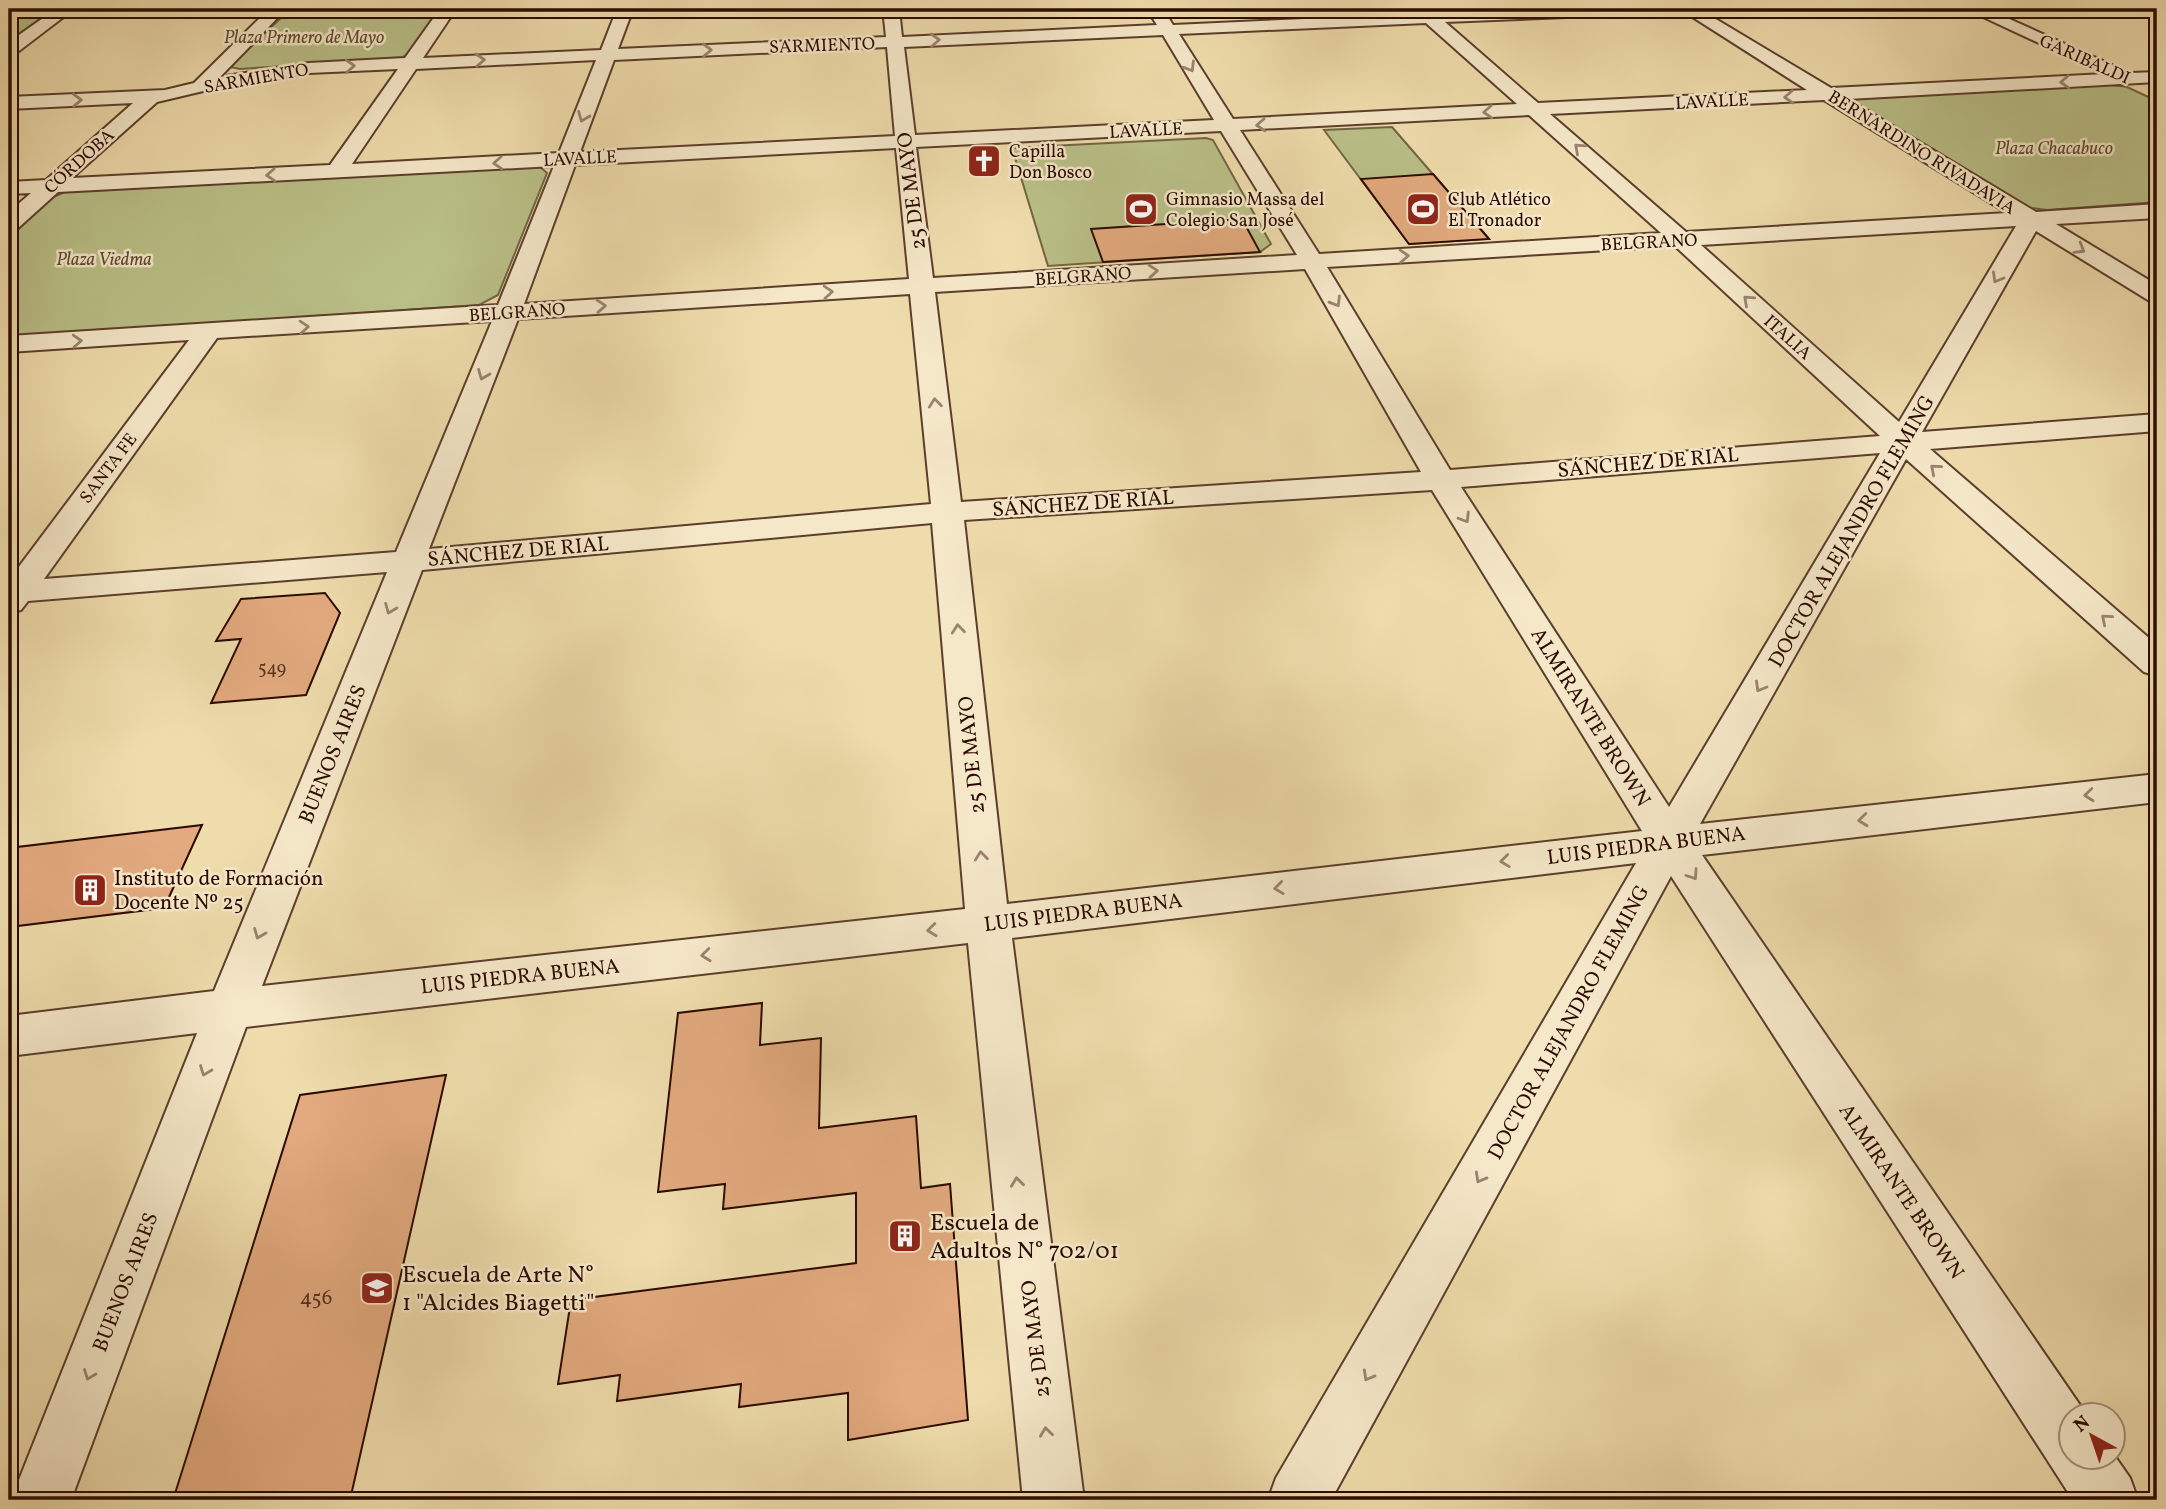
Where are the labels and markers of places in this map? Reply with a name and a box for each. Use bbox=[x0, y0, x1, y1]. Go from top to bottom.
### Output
place label: Capilla Don Bosco bbox=[1009, 140, 1092, 186]
church icon: Capilla Don Bosco bbox=[965, 142, 1003, 180]
place label: Gimnasio Massa del Colegio San José bbox=[1166, 188, 1324, 234]
place label: Club Atlético El Tronador bbox=[1448, 188, 1551, 234]
sports icon: Gimnasio Massa del Colegio San José bbox=[1122, 190, 1160, 228]
sports icon: Club Atlético El Tronador bbox=[1404, 190, 1442, 228]
place label: Instituto de Formación Docente Nº 25 bbox=[114, 865, 324, 918]
building icon: Instituto de Formación Docente Nº 25 bbox=[71, 871, 109, 909]
place label: Escuela de Adultos N° 702/01 bbox=[930, 1207, 1119, 1269]
building icon: Escuela de Adultos N° 702/01 bbox=[886, 1217, 924, 1255]
place label: Escuela de Arte N° 1 "Alcides Biagetti" bbox=[402, 1259, 595, 1321]
school or university icon: Escuela de Arte N° 1 "Alcides Biagetti" bbox=[358, 1269, 396, 1307]

